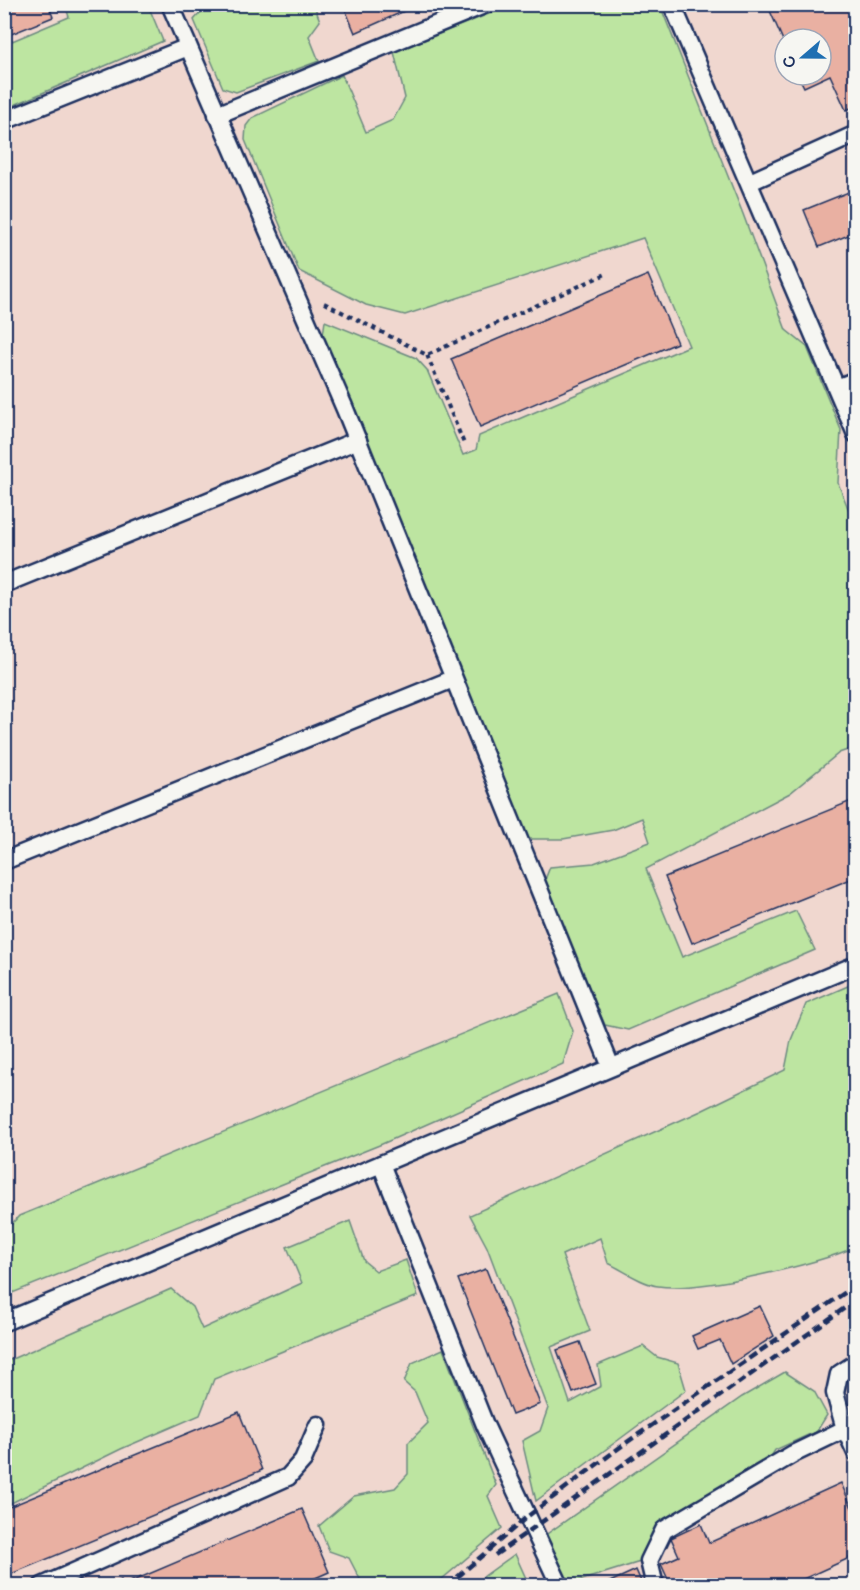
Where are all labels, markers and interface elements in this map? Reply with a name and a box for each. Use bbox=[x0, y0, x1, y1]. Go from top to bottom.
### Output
north arrow bbox=[773, 27, 833, 87]
text: С bbox=[779, 53, 801, 70]

